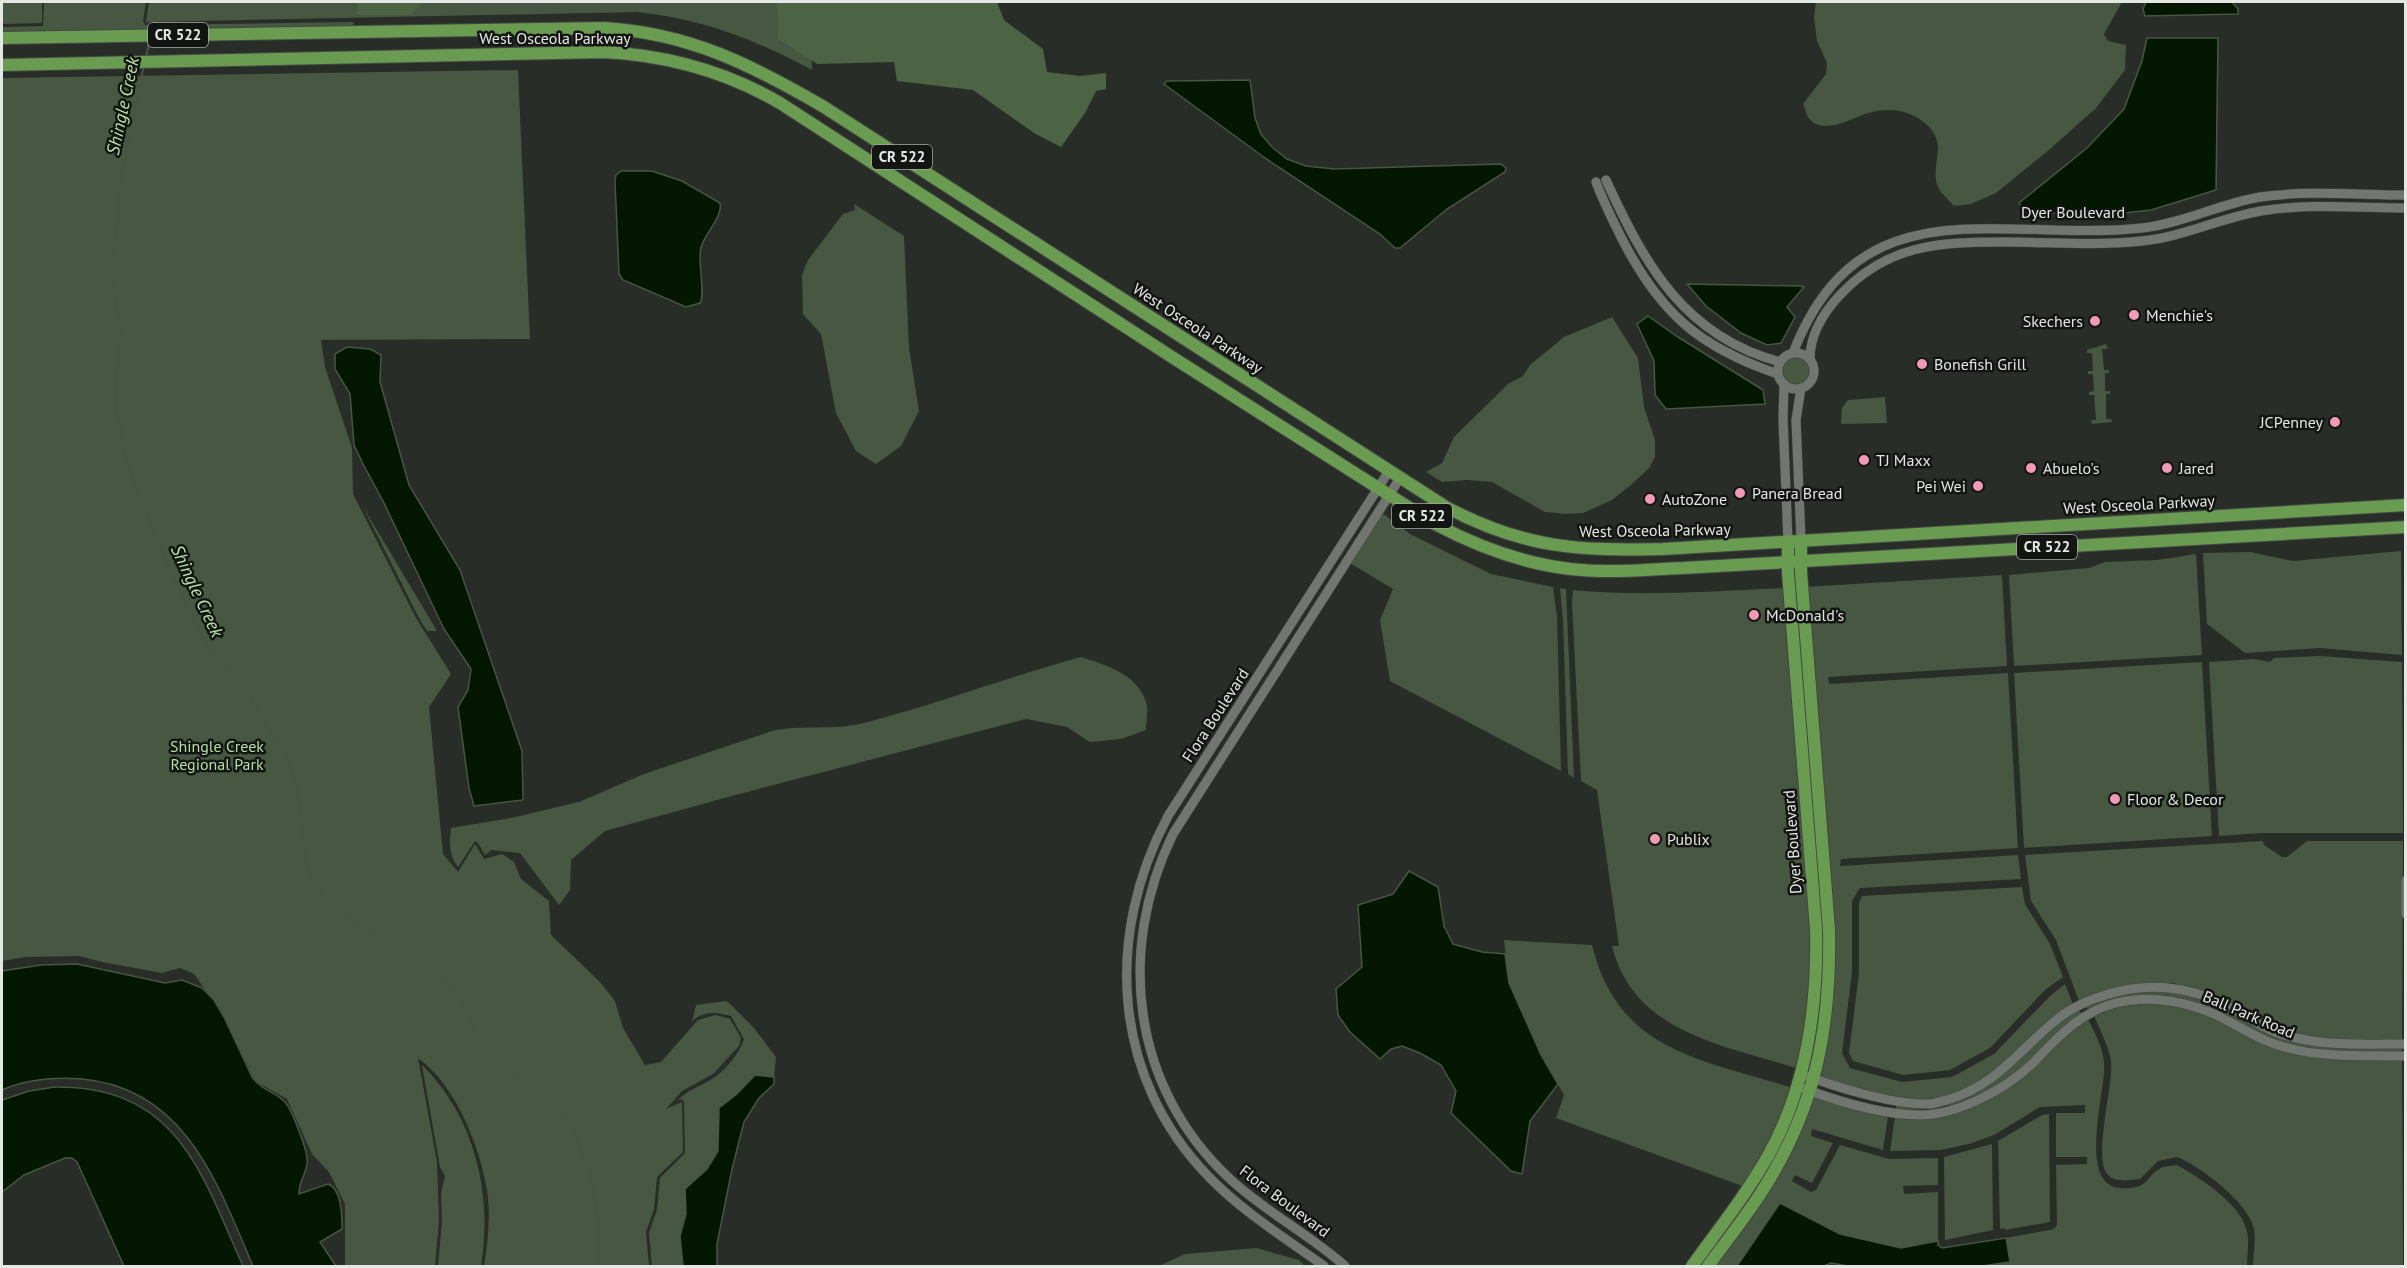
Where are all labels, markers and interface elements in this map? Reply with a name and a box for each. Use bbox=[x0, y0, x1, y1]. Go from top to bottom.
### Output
road number: CR 522 bbox=[148, 23, 208, 47]
street label: West Osceola Parkway bbox=[479, 28, 631, 48]
water label: Shingle Creek bbox=[101, 54, 144, 157]
road number: CR 522 bbox=[872, 145, 932, 169]
street label: Dyer Boulevard bbox=[2021, 202, 2125, 222]
street label: West Osceola Parkway bbox=[1129, 278, 1267, 378]
place label: Menchie's bbox=[2146, 305, 2213, 325]
marker: Menchie's bbox=[2127, 308, 2141, 322]
place label: Skechers bbox=[2023, 311, 2083, 331]
marker: Skechers bbox=[2088, 314, 2102, 328]
place label: Bonefish Grill bbox=[1934, 354, 2026, 374]
marker: Bonefish Grill bbox=[1915, 357, 1929, 371]
place label: JCPenney bbox=[2259, 412, 2324, 432]
marker: JCPenney bbox=[2328, 415, 2342, 429]
place label: TJ Maxx bbox=[1876, 450, 1931, 470]
marker: TJ Maxx bbox=[1857, 453, 1871, 467]
place label: Abuelo's bbox=[2043, 458, 2100, 478]
place label: Jared bbox=[2178, 458, 2214, 478]
marker: Abuelo's bbox=[2024, 461, 2038, 475]
marker: Jared bbox=[2160, 461, 2174, 475]
place label: Pei Wei bbox=[1916, 476, 1966, 496]
marker: Pei Wei bbox=[1971, 479, 1985, 493]
place label: Panera Bread bbox=[1752, 483, 1842, 503]
marker: Panera Bread bbox=[1733, 486, 1747, 500]
place label: AutoZone bbox=[1662, 489, 1727, 509]
street label: West Osceola Parkway bbox=[2063, 490, 2216, 518]
marker: AutoZone bbox=[1643, 492, 1657, 506]
road number: CR 522 bbox=[1392, 504, 1452, 528]
street label: West Osceola Parkway bbox=[1579, 519, 1732, 541]
road number: CR 522 bbox=[2017, 535, 2077, 559]
water label: Shingle Creek bbox=[166, 541, 229, 642]
place label: McDonald's bbox=[1766, 605, 1844, 625]
marker: McDonald's bbox=[1747, 608, 1761, 622]
street label: Flora Boulevard bbox=[1177, 664, 1253, 766]
park label: Shingle Creek Regional Park bbox=[170, 736, 264, 774]
street label: Dyer Boulevard bbox=[1778, 789, 1806, 895]
place label: Floor & Decor bbox=[2127, 789, 2224, 809]
marker: Floor & Decor bbox=[2108, 792, 2122, 806]
place label: Publix bbox=[1667, 829, 1710, 849]
marker: Publix bbox=[1648, 832, 1662, 846]
street label: Ball Park Road bbox=[2200, 986, 2298, 1042]
street label: Flora Boulevard bbox=[1236, 1161, 1334, 1241]

